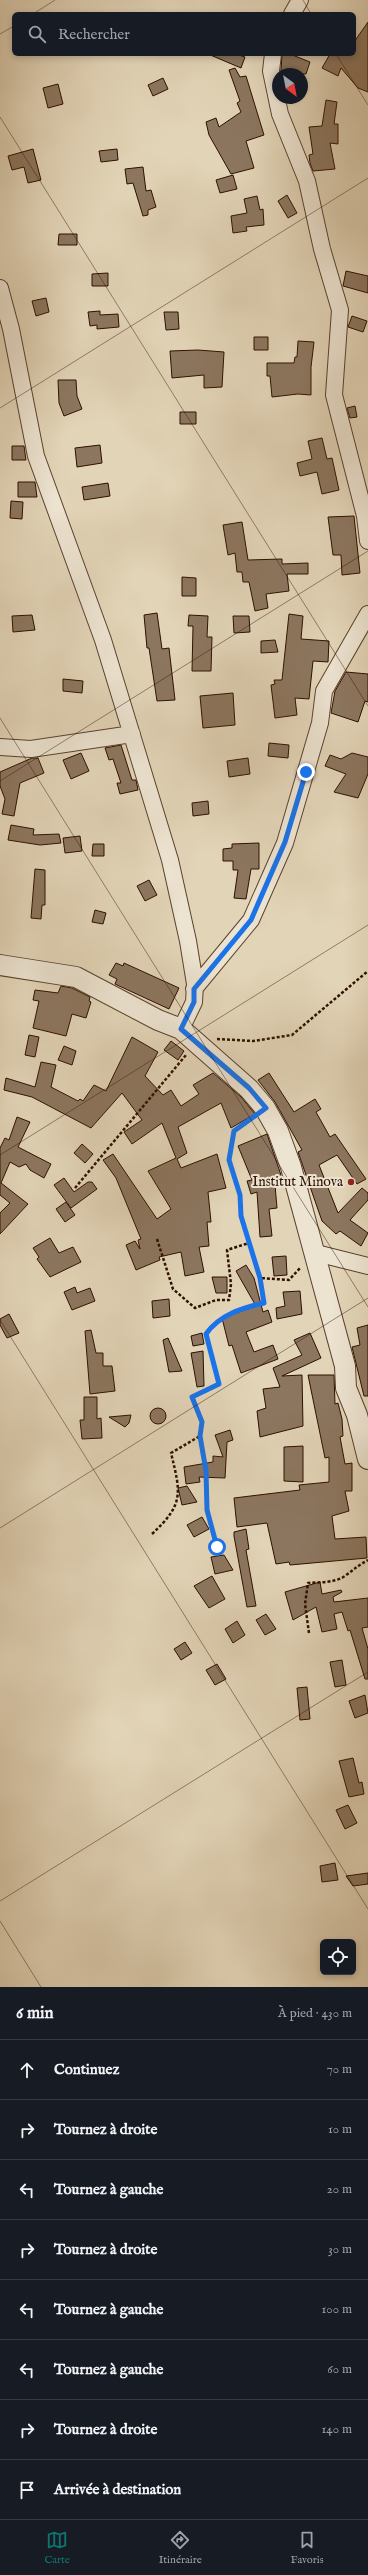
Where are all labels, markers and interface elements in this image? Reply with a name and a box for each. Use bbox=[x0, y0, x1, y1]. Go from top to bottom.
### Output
search box bbox=[12, 12, 356, 56]
icon: search bbox=[26, 23, 48, 45]
text: Rechercher bbox=[58, 25, 130, 44]
north arrow bbox=[272, 68, 308, 104]
route end bbox=[297, 763, 315, 781]
place label: Institut Minova bbox=[252, 1173, 344, 1191]
marker: Institut Minova bbox=[346, 1177, 356, 1187]
route start bbox=[208, 1538, 226, 1556]
map controls bbox=[320, 1939, 356, 1975]
button: locate bbox=[320, 1939, 356, 1975]
text: 6 min bbox=[16, 2003, 54, 2024]
text: À pied · 430 m bbox=[278, 2005, 352, 2022]
icon: ahead bbox=[16, 2059, 38, 2081]
text: Continuez bbox=[54, 2060, 119, 2079]
text: 70 m bbox=[327, 2061, 352, 2078]
icon: right bbox=[16, 2119, 38, 2141]
text: Tournez à droite bbox=[54, 2120, 157, 2139]
text: 10 m bbox=[328, 2121, 352, 2138]
icon: left bbox=[16, 2179, 38, 2201]
text: Tournez à gauche bbox=[54, 2180, 163, 2199]
text: 20 m bbox=[327, 2181, 352, 2198]
icon: right bbox=[16, 2239, 38, 2261]
text: Tournez à droite bbox=[54, 2240, 157, 2259]
text: 30 m bbox=[328, 2241, 352, 2258]
icon: left bbox=[16, 2299, 38, 2321]
text: Tournez à gauche bbox=[54, 2300, 163, 2319]
text: 100 m bbox=[322, 2301, 352, 2318]
icon: left bbox=[16, 2359, 38, 2381]
text: Tournez à gauche bbox=[54, 2360, 163, 2379]
text: 60 m bbox=[327, 2361, 352, 2378]
icon: right bbox=[16, 2419, 38, 2441]
text: Tournez à droite bbox=[54, 2420, 157, 2439]
text: 140 m bbox=[322, 2421, 352, 2438]
icon: arrive bbox=[16, 2479, 38, 2501]
text: Arrivée à destination bbox=[54, 2480, 181, 2499]
tab: Carte bbox=[44, 2529, 70, 2567]
tab: Itinéraire bbox=[159, 2529, 202, 2567]
tab: Favoris bbox=[291, 2529, 324, 2567]

